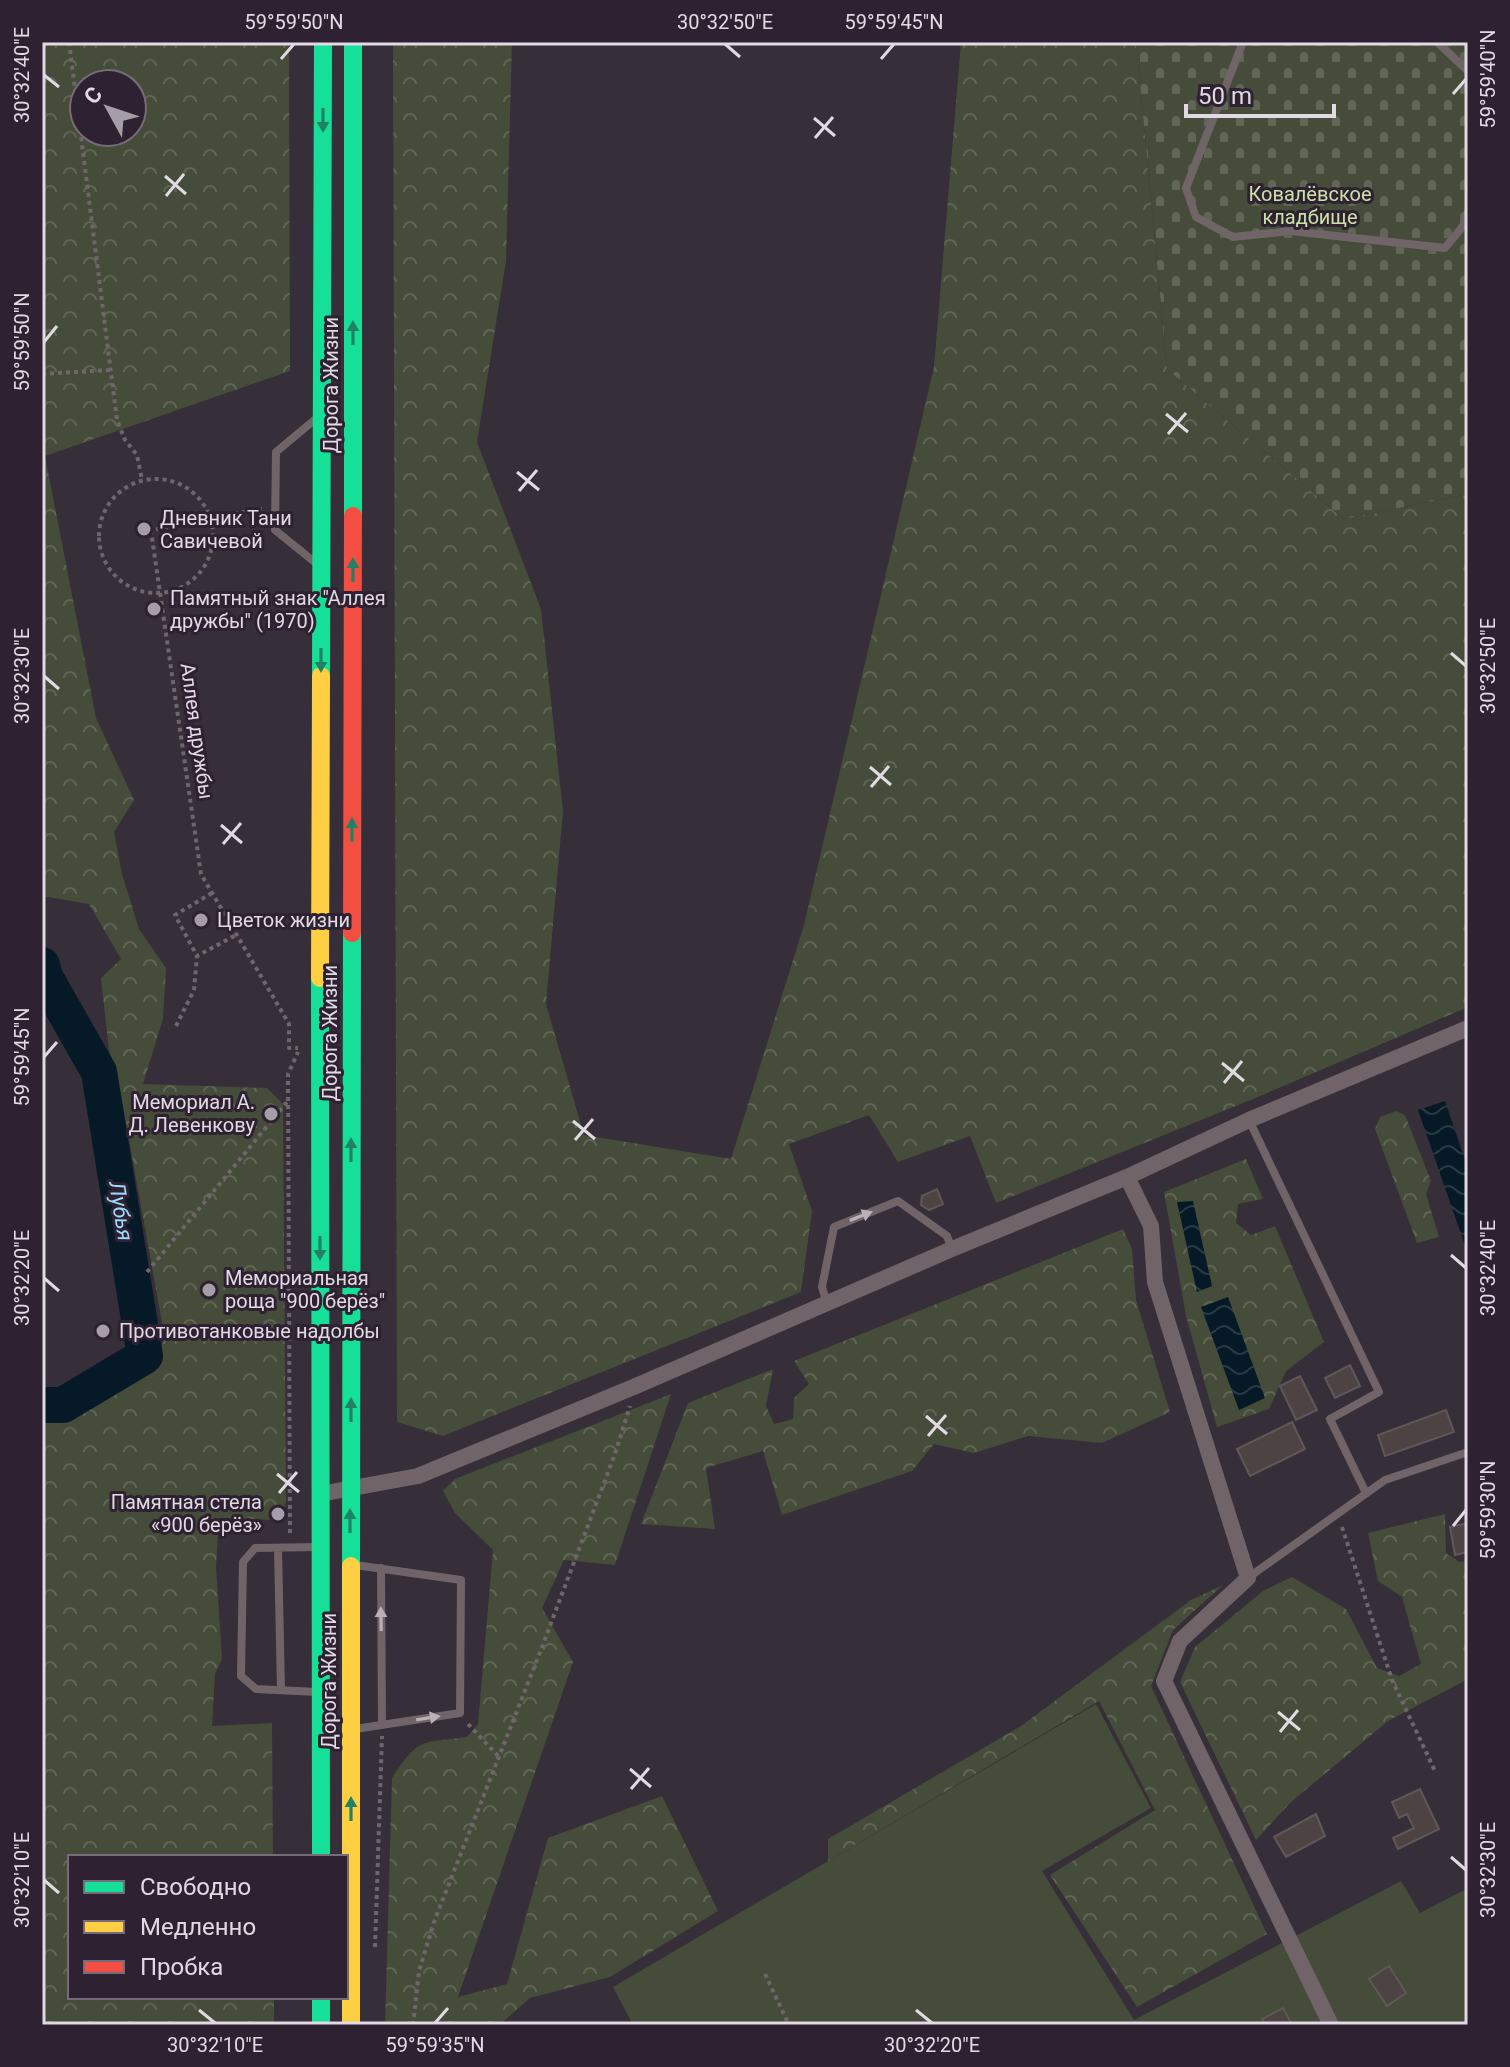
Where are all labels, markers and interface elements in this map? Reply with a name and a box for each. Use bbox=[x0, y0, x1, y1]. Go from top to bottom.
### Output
text: 59°59'50"N bbox=[244, 10, 344, 34]
text: 30°32'50"E bbox=[677, 10, 773, 34]
text: 59°59'45"N bbox=[844, 10, 944, 34]
text: 30°32'40"E bbox=[10, 27, 34, 123]
text: 59°59'40"N bbox=[1476, 29, 1500, 129]
north arrow bbox=[68, 68, 148, 148]
scale bar bbox=[1186, 68, 1334, 118]
text: С bbox=[79, 82, 107, 109]
text: 50 m bbox=[1198, 82, 1252, 110]
one-way arrow bbox=[317, 108, 329, 133]
park label: Ковалёвское кладбище bbox=[1249, 182, 1372, 229]
text: 59°59'50"N bbox=[10, 292, 34, 392]
street label: Дорога Жизни bbox=[319, 317, 343, 453]
one-way arrow bbox=[347, 320, 359, 345]
place label: Дневник Тани Савичевой bbox=[160, 506, 292, 553]
marker: Дневник Тани Савичевой bbox=[135, 520, 153, 538]
one-way arrow bbox=[347, 557, 359, 582]
place label: Памятный знак "Аллея дружбы" (1970) bbox=[170, 586, 386, 633]
marker: Памятный знак "Аллея дружбы" (1970) bbox=[145, 600, 163, 618]
text: 30°32'50"E bbox=[1476, 618, 1500, 714]
text: 30°32'30"E bbox=[10, 628, 34, 724]
one-way arrow bbox=[315, 648, 327, 673]
street label: Аллея дружбы bbox=[176, 661, 218, 801]
one-way arrow bbox=[346, 817, 358, 842]
place label: Цветок жизни bbox=[217, 908, 350, 932]
marker: Цветок жизни bbox=[192, 911, 210, 929]
street label: Дорога Жизни bbox=[318, 965, 342, 1101]
text: 59°59'45"N bbox=[10, 1007, 34, 1107]
place label: Мемориал А. Д. Левенкову bbox=[129, 1090, 256, 1137]
marker: Мемориал А. Д. Левенкову bbox=[262, 1105, 280, 1123]
one-way arrow bbox=[345, 1137, 358, 1162]
water label: Лубья bbox=[104, 1178, 138, 1243]
one-way arrow bbox=[849, 1210, 873, 1223]
text: 30°32'40"E bbox=[1476, 1220, 1500, 1316]
text: 30°32'20"E bbox=[10, 1230, 34, 1326]
one-way arrow bbox=[314, 1236, 326, 1261]
place label: Мемориальная роща "900 берёз" bbox=[225, 1266, 385, 1313]
marker: Мемориальная роща "900 берёз" bbox=[200, 1281, 218, 1299]
place label: Противотанковые надолбы bbox=[119, 1319, 380, 1343]
marker: Противотанковые надолбы bbox=[94, 1322, 112, 1340]
one-way arrow bbox=[344, 1397, 357, 1422]
text: 59°59'30"N bbox=[1476, 1460, 1500, 1560]
place label: Памятная стела «900 берёз» bbox=[111, 1490, 262, 1537]
marker: Памятная стела «900 берёз» bbox=[269, 1505, 287, 1523]
one-way arrow bbox=[344, 1508, 356, 1533]
one-way arrow bbox=[375, 1606, 387, 1631]
street label: Дорога Жизни bbox=[317, 1613, 341, 1749]
one-way arrow bbox=[415, 1711, 440, 1724]
one-way arrow bbox=[345, 1796, 357, 1821]
text: 30°32'30"E bbox=[1476, 1822, 1500, 1918]
text: 30°32'10"E bbox=[10, 1832, 34, 1928]
legend bbox=[68, 1855, 348, 1999]
text: Свободно bbox=[140, 1873, 251, 1901]
text: Медленно bbox=[140, 1913, 256, 1941]
text: Пробка bbox=[140, 1953, 223, 1981]
text: 30°32'10"E bbox=[167, 2033, 263, 2057]
text: 59°59'35"N bbox=[385, 2033, 485, 2057]
text: 30°32'20"E bbox=[884, 2033, 980, 2057]

